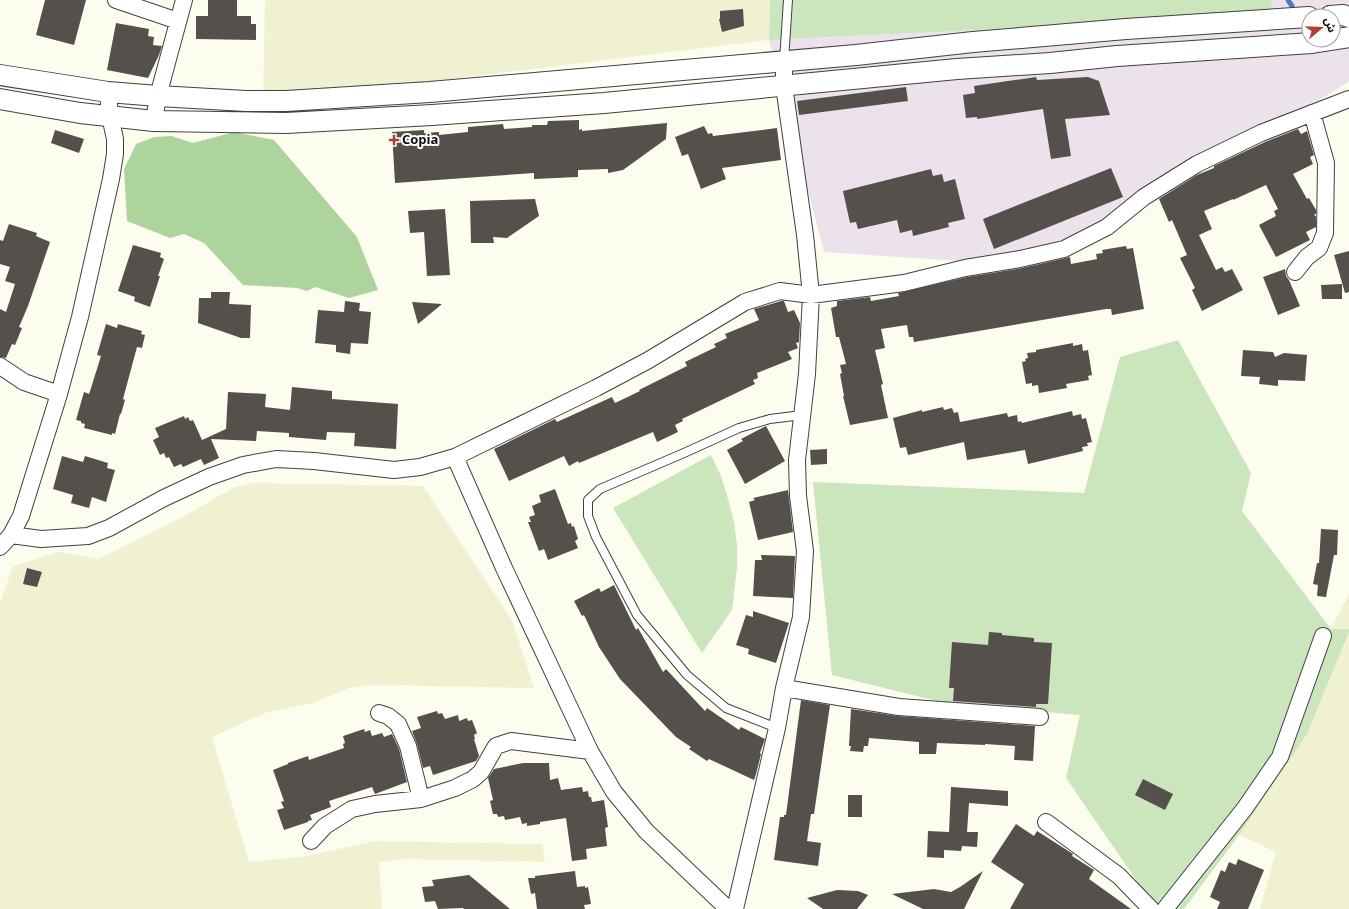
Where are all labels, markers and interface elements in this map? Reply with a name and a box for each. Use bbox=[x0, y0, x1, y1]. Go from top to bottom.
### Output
north arrow bbox=[1301, 8, 1341, 48]
text: ش bbox=[1317, 14, 1343, 36]
place label: Copia bbox=[402, 126, 438, 154]
marker: Copia bbox=[389, 135, 399, 145]

